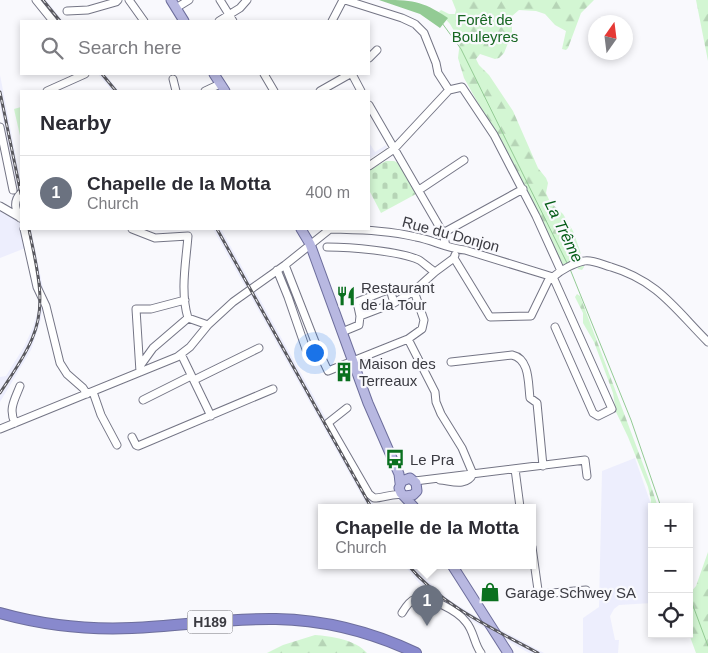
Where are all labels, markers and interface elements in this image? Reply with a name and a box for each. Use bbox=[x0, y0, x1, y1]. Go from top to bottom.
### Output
park label: Forêt de Bouleyres bbox=[452, 11, 518, 45]
north arrow bbox=[588, 15, 633, 60]
search box bbox=[20, 20, 370, 75]
icon: search bbox=[38, 34, 66, 62]
text: Search here bbox=[78, 37, 182, 58]
text: Nearby bbox=[40, 111, 111, 134]
text: Chapelle de la Motta bbox=[87, 173, 271, 194]
text: 1 bbox=[52, 184, 60, 201]
text: 400 m bbox=[306, 184, 350, 201]
text: Church bbox=[87, 195, 139, 212]
water label: La Trême bbox=[542, 197, 586, 265]
street label: Rue du Donjon bbox=[400, 213, 502, 255]
place label: Restaurant de la Tour bbox=[361, 279, 435, 313]
restaurant icon: Restaurant de la Tour bbox=[335, 285, 357, 307]
your location bbox=[302, 340, 328, 366]
place label: Maison des Terreaux bbox=[359, 355, 436, 389]
building icon: Maison des Terreaux bbox=[333, 361, 355, 383]
bus stop icon: Le Pra bbox=[384, 448, 406, 470]
place label: Le Pra bbox=[410, 451, 455, 468]
map controls bbox=[648, 503, 693, 638]
button: + bbox=[648, 503, 693, 548]
popup bbox=[318, 504, 536, 569]
text: Chapelle de la Motta bbox=[335, 517, 519, 538]
text: Church bbox=[335, 539, 387, 556]
button: − bbox=[648, 548, 693, 593]
shop icon: Garage Schwey SA bbox=[479, 581, 501, 603]
place label: Garage Schwey SA bbox=[505, 584, 636, 601]
pin: 1 bbox=[411, 585, 443, 626]
button: locate bbox=[648, 593, 693, 638]
road number: H189 bbox=[188, 610, 232, 634]

